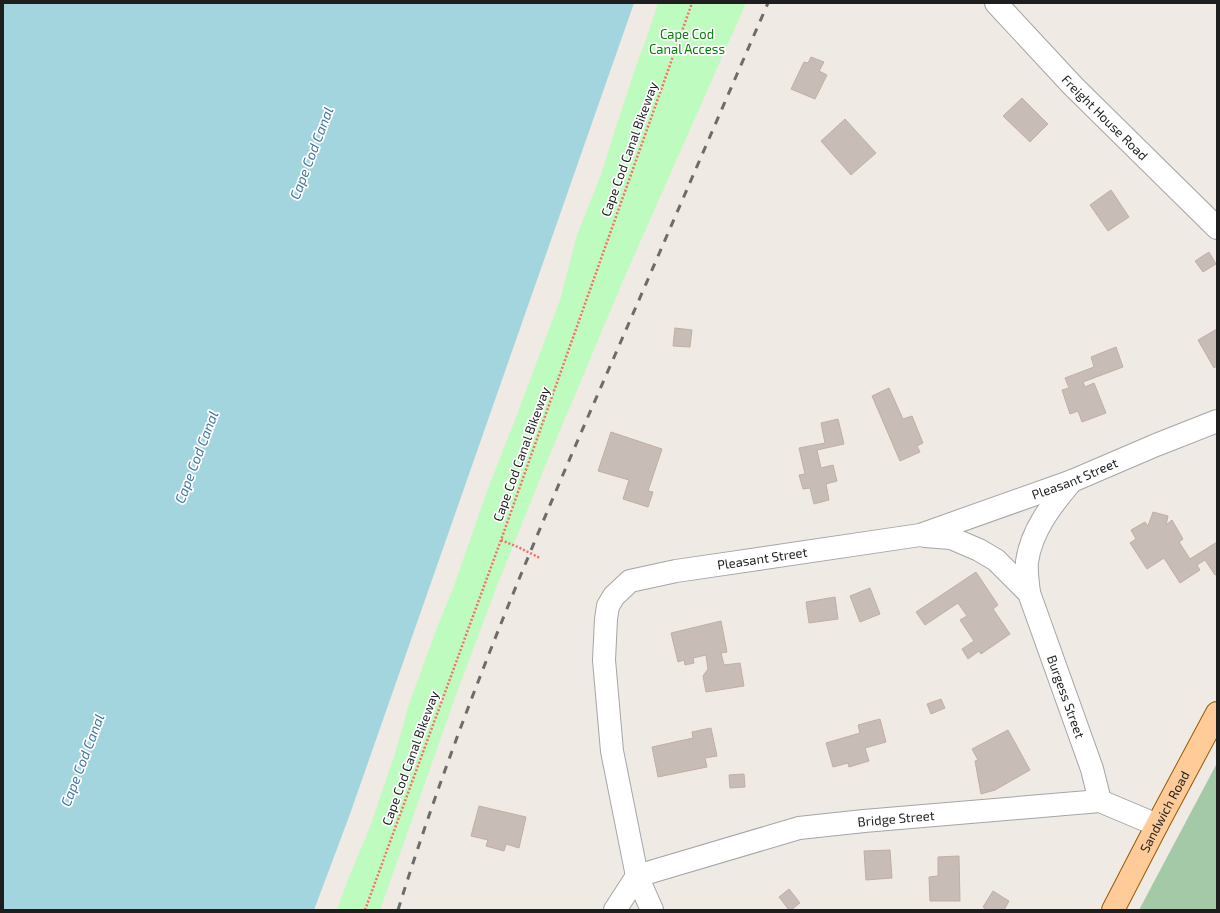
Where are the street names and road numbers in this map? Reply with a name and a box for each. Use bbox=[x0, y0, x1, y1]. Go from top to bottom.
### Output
street label: Freight House Road bbox=[1059, 71, 1151, 163]
street label: Cape Cod Canal Bikeway bbox=[597, 79, 661, 219]
street label: Cape Cod Canal Bikeway bbox=[489, 384, 553, 524]
street label: Pleasant Street bbox=[1029, 454, 1120, 503]
street label: Pleasant Street bbox=[716, 544, 808, 573]
street label: Burgess Street bbox=[1044, 653, 1088, 740]
street label: Cape Cod Canal Bikeway bbox=[378, 688, 442, 828]
street label: Sandwich Road bbox=[1136, 768, 1193, 855]
street label: Bridge Street bbox=[857, 807, 935, 830]

